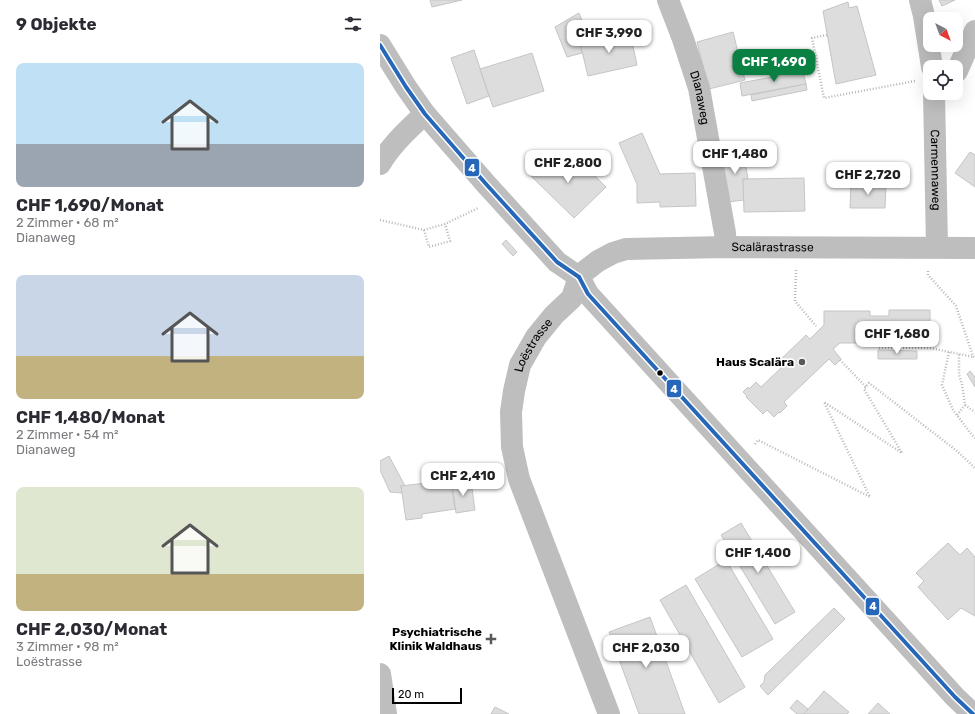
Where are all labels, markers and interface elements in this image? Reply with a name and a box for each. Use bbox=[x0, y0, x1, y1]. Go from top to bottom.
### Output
north arrow bbox=[923, 12, 963, 52]
map controls bbox=[923, 12, 963, 100]
icon: filters bbox=[342, 13, 364, 35]
text: 9 Objekte bbox=[16, 14, 97, 34]
pin: CHF 3,990 bbox=[563, 20, 655, 54]
text: CHF 3,990 bbox=[576, 25, 642, 40]
pin: CHF 1,690 bbox=[728, 49, 820, 83]
text: CHF 1,690 bbox=[741, 54, 807, 69]
button: locate bbox=[923, 60, 963, 100]
street label: Dianaweg bbox=[687, 69, 712, 126]
icon: home bbox=[154, 89, 226, 161]
street label: Carmennaweg bbox=[928, 129, 943, 211]
pin: CHF 1,480 bbox=[689, 141, 781, 175]
text: CHF 1,480 bbox=[702, 146, 768, 161]
pin: CHF 2,800 bbox=[522, 150, 614, 184]
text: CHF 2,800 bbox=[534, 155, 602, 170]
line badge: 4 bbox=[464, 158, 480, 177]
text: 4 bbox=[468, 162, 476, 175]
pin: CHF 2,720 bbox=[822, 162, 914, 196]
text: CHF 2,720 bbox=[835, 167, 901, 182]
text: CHF 1,690/Monat bbox=[16, 195, 164, 215]
text: 2 Zimmer · 68 m² bbox=[16, 215, 119, 230]
text: Dianaweg bbox=[16, 230, 76, 245]
street label: Scalärastrasse bbox=[731, 240, 814, 254]
icon: home bbox=[154, 301, 226, 373]
street label: Loëstrasse bbox=[512, 315, 556, 373]
pin: CHF 1,680 bbox=[851, 321, 943, 355]
text: CHF 1,680 bbox=[864, 326, 930, 341]
place label: Haus Scalära bbox=[716, 355, 794, 369]
marker: Haus Scalära bbox=[797, 357, 807, 367]
unlabelled marker bbox=[655, 368, 665, 378]
line badge: 4 bbox=[666, 379, 682, 398]
text: 4 bbox=[670, 383, 678, 396]
text: CHF 1,480/Monat bbox=[16, 407, 165, 427]
text: 2 Zimmer · 54 m² bbox=[16, 427, 118, 442]
text: Dianaweg bbox=[16, 442, 76, 457]
pin: CHF 2,410 bbox=[417, 463, 509, 497]
text: CHF 2,410 bbox=[430, 468, 496, 483]
icon: home bbox=[154, 513, 226, 585]
pin: CHF 1,400 bbox=[712, 540, 804, 574]
text: CHF 1,400 bbox=[725, 545, 791, 560]
line badge: 4 bbox=[865, 597, 880, 616]
text: 4 bbox=[869, 600, 877, 613]
text: CHF 2,030/Monat bbox=[16, 619, 167, 639]
place label: Psychiatrische Klinik Waldhaus bbox=[390, 625, 482, 653]
marker: Psychiatrische Klinik Waldhaus bbox=[485, 633, 497, 645]
pin: CHF 2,030 bbox=[600, 635, 692, 669]
text: 3 Zimmer · 98 m² bbox=[16, 639, 119, 654]
text: CHF 2,030 bbox=[612, 640, 680, 655]
text: Loëstrasse bbox=[16, 654, 82, 669]
scale bar bbox=[392, 686, 462, 705]
text: 20 m bbox=[398, 688, 424, 701]

